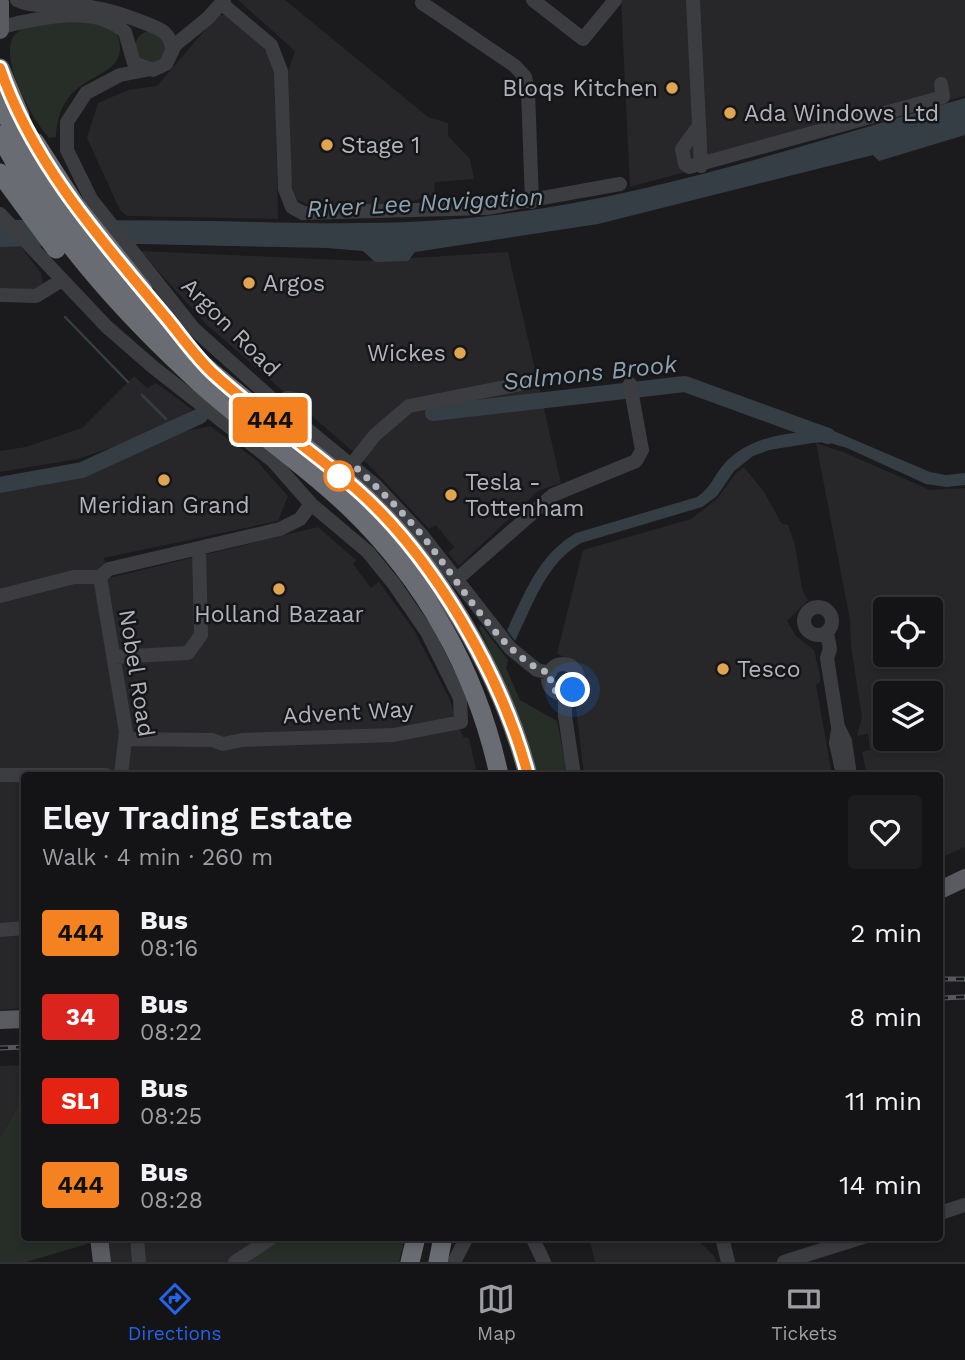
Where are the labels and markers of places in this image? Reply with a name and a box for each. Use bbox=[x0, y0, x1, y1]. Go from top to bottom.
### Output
place label: Bloqs Kitchen bbox=[502, 75, 658, 102]
marker: Bloqs Kitchen bbox=[664, 80, 680, 96]
place label: Ada Windows Ltd bbox=[744, 100, 939, 127]
marker: Ada Windows Ltd bbox=[722, 105, 738, 121]
place label: Stage 1 bbox=[341, 132, 420, 159]
marker: Stage 1 bbox=[319, 137, 335, 153]
place label: Argos bbox=[263, 270, 325, 297]
marker: Argos bbox=[241, 275, 257, 291]
place label: Wickes bbox=[367, 340, 446, 367]
marker: Wickes bbox=[452, 345, 468, 361]
unlabelled marker bbox=[324, 461, 354, 491]
place label: Tesla - Tottenham bbox=[465, 469, 584, 522]
marker: Meridian Grand bbox=[156, 472, 172, 488]
marker: Tesla - Tottenham bbox=[443, 487, 459, 503]
place label: Meridian Grand bbox=[78, 492, 250, 519]
marker: Holland Bazaar bbox=[271, 581, 287, 597]
place label: Holland Bazaar bbox=[194, 601, 364, 628]
place label: Tesco bbox=[737, 656, 800, 683]
marker: Tesco bbox=[715, 661, 731, 677]

